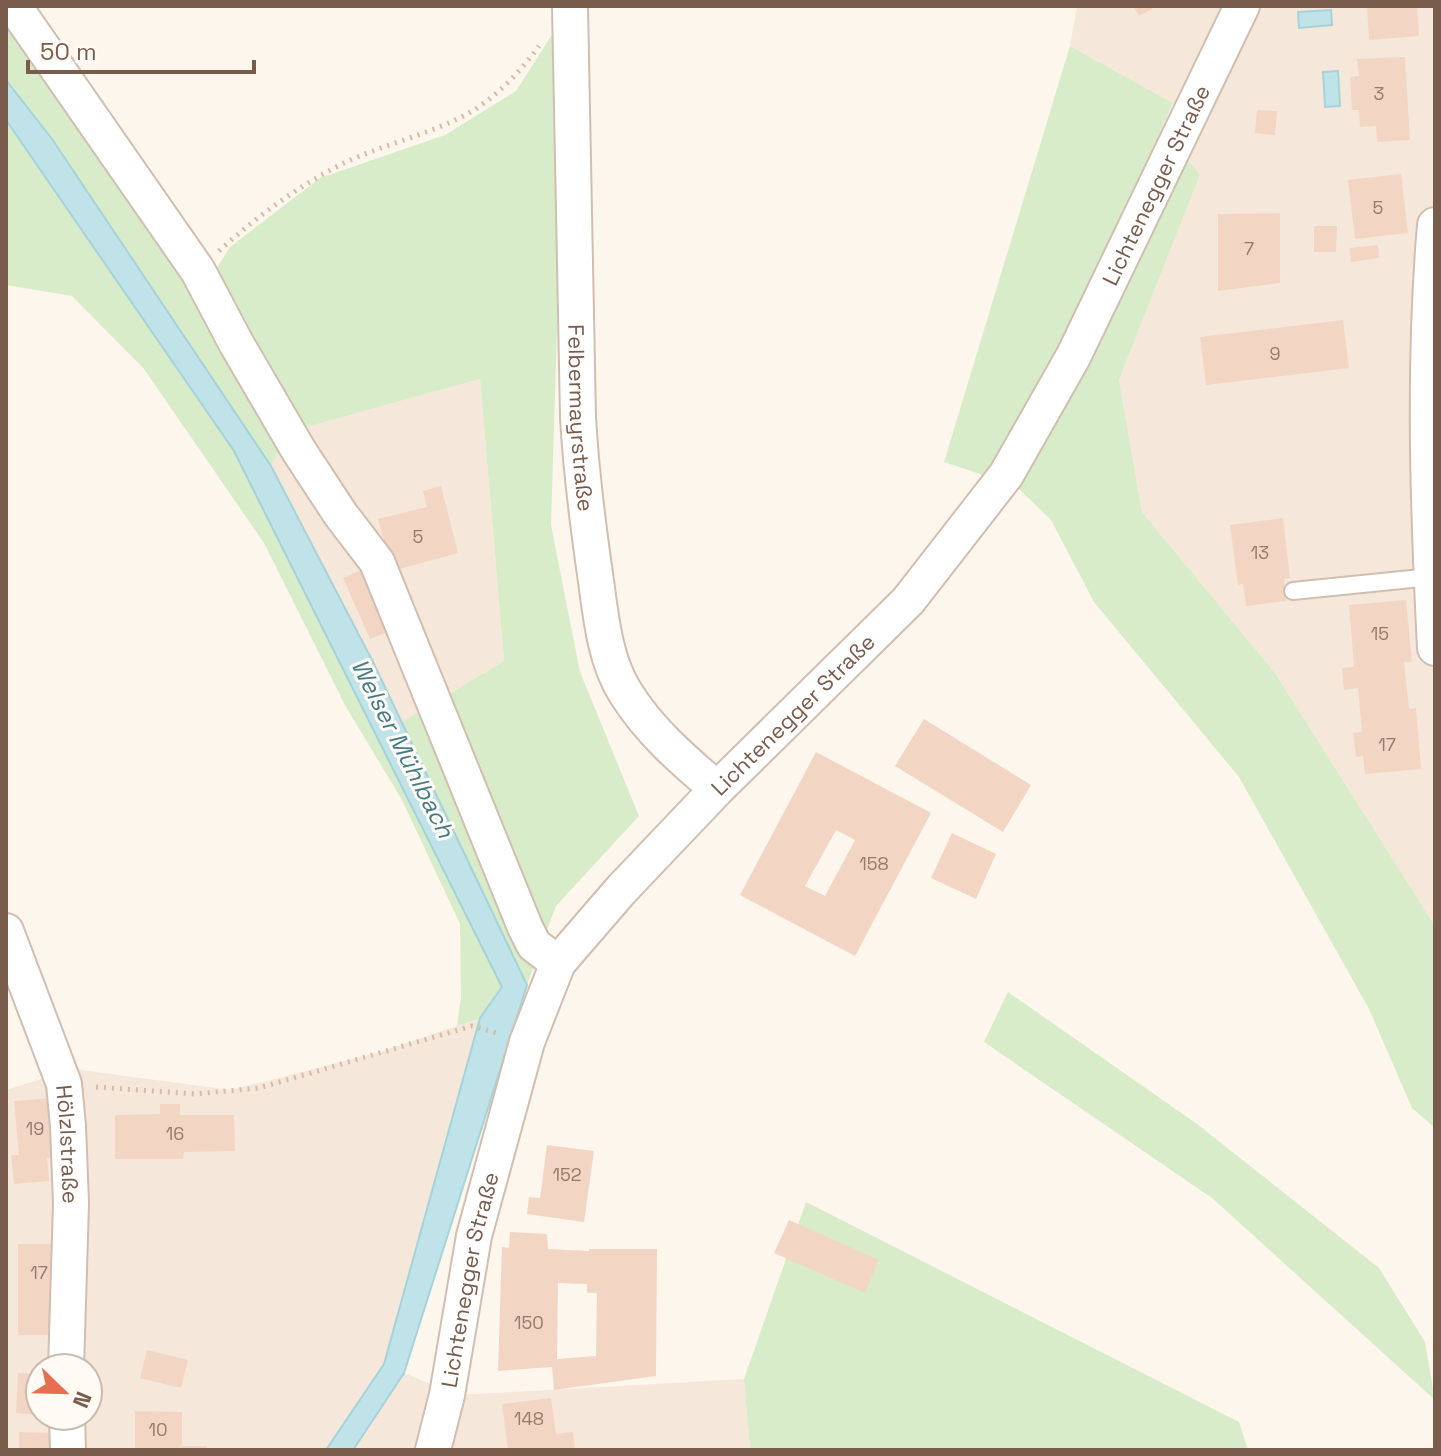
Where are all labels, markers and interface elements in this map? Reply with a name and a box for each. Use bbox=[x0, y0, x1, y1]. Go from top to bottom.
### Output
scale bar bbox=[28, 24, 254, 74]
text: 50 m bbox=[40, 36, 97, 67]
street label: Lichtenegger Straße bbox=[1096, 80, 1216, 290]
house number: 3 bbox=[1374, 82, 1384, 105]
house number: 5 bbox=[1373, 196, 1383, 219]
house number: 7 bbox=[1244, 237, 1254, 260]
street label: Felbermayrstraße bbox=[562, 324, 600, 513]
house number: 9 bbox=[1269, 342, 1281, 365]
house number: 5 bbox=[413, 525, 423, 548]
house number: 13 bbox=[1251, 541, 1269, 564]
house number: 15 bbox=[1371, 622, 1389, 645]
street label: Lichtenegger Straße bbox=[705, 628, 881, 801]
water label: Welser Mühlbach bbox=[344, 653, 462, 844]
house number: 17 bbox=[1378, 733, 1396, 756]
house number: 158 bbox=[859, 852, 889, 875]
street label: Hölzlstraße bbox=[50, 1083, 85, 1204]
house number: 19 bbox=[26, 1117, 44, 1140]
house number: 16 bbox=[166, 1122, 184, 1145]
house number: 152 bbox=[552, 1163, 582, 1186]
street label: Lichtenegger Straße bbox=[434, 1169, 505, 1390]
house number: 17 bbox=[30, 1261, 48, 1284]
house number: 150 bbox=[514, 1311, 544, 1334]
north arrow bbox=[24, 1352, 104, 1432]
text: N bbox=[67, 1388, 98, 1412]
house number: 148 bbox=[514, 1407, 544, 1430]
house number: 10 bbox=[148, 1418, 168, 1441]

